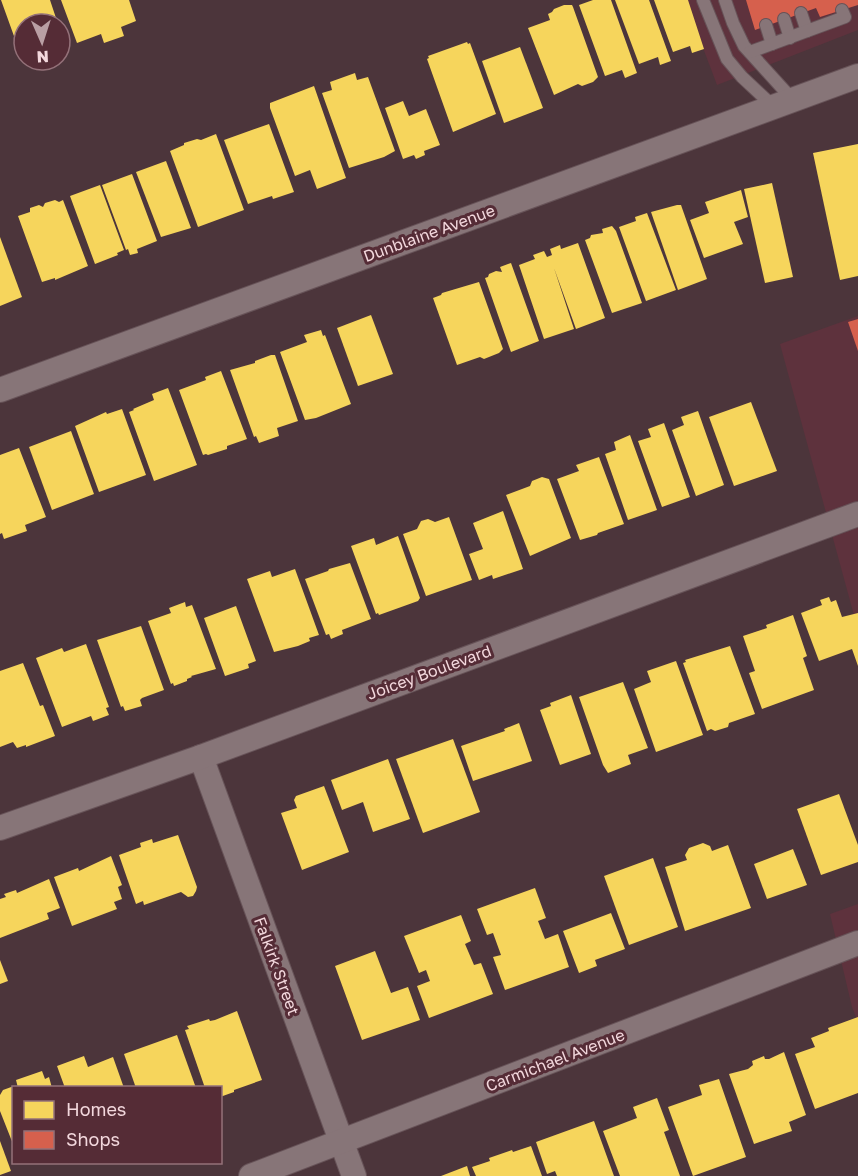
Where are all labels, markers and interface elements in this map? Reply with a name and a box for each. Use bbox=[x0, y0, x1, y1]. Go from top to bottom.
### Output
north arrow bbox=[12, 12, 72, 72]
text: N bbox=[36, 47, 49, 67]
street label: Dunblaine Avenue bbox=[360, 200, 498, 266]
street label: Joicey Boulevard bbox=[364, 640, 494, 704]
street label: Falkirk Street bbox=[250, 914, 304, 1018]
street label: Carmichael Avenue bbox=[483, 1024, 627, 1096]
legend bbox=[12, 1086, 222, 1164]
text: Homes bbox=[66, 1098, 126, 1120]
text: Shops bbox=[66, 1128, 120, 1150]

